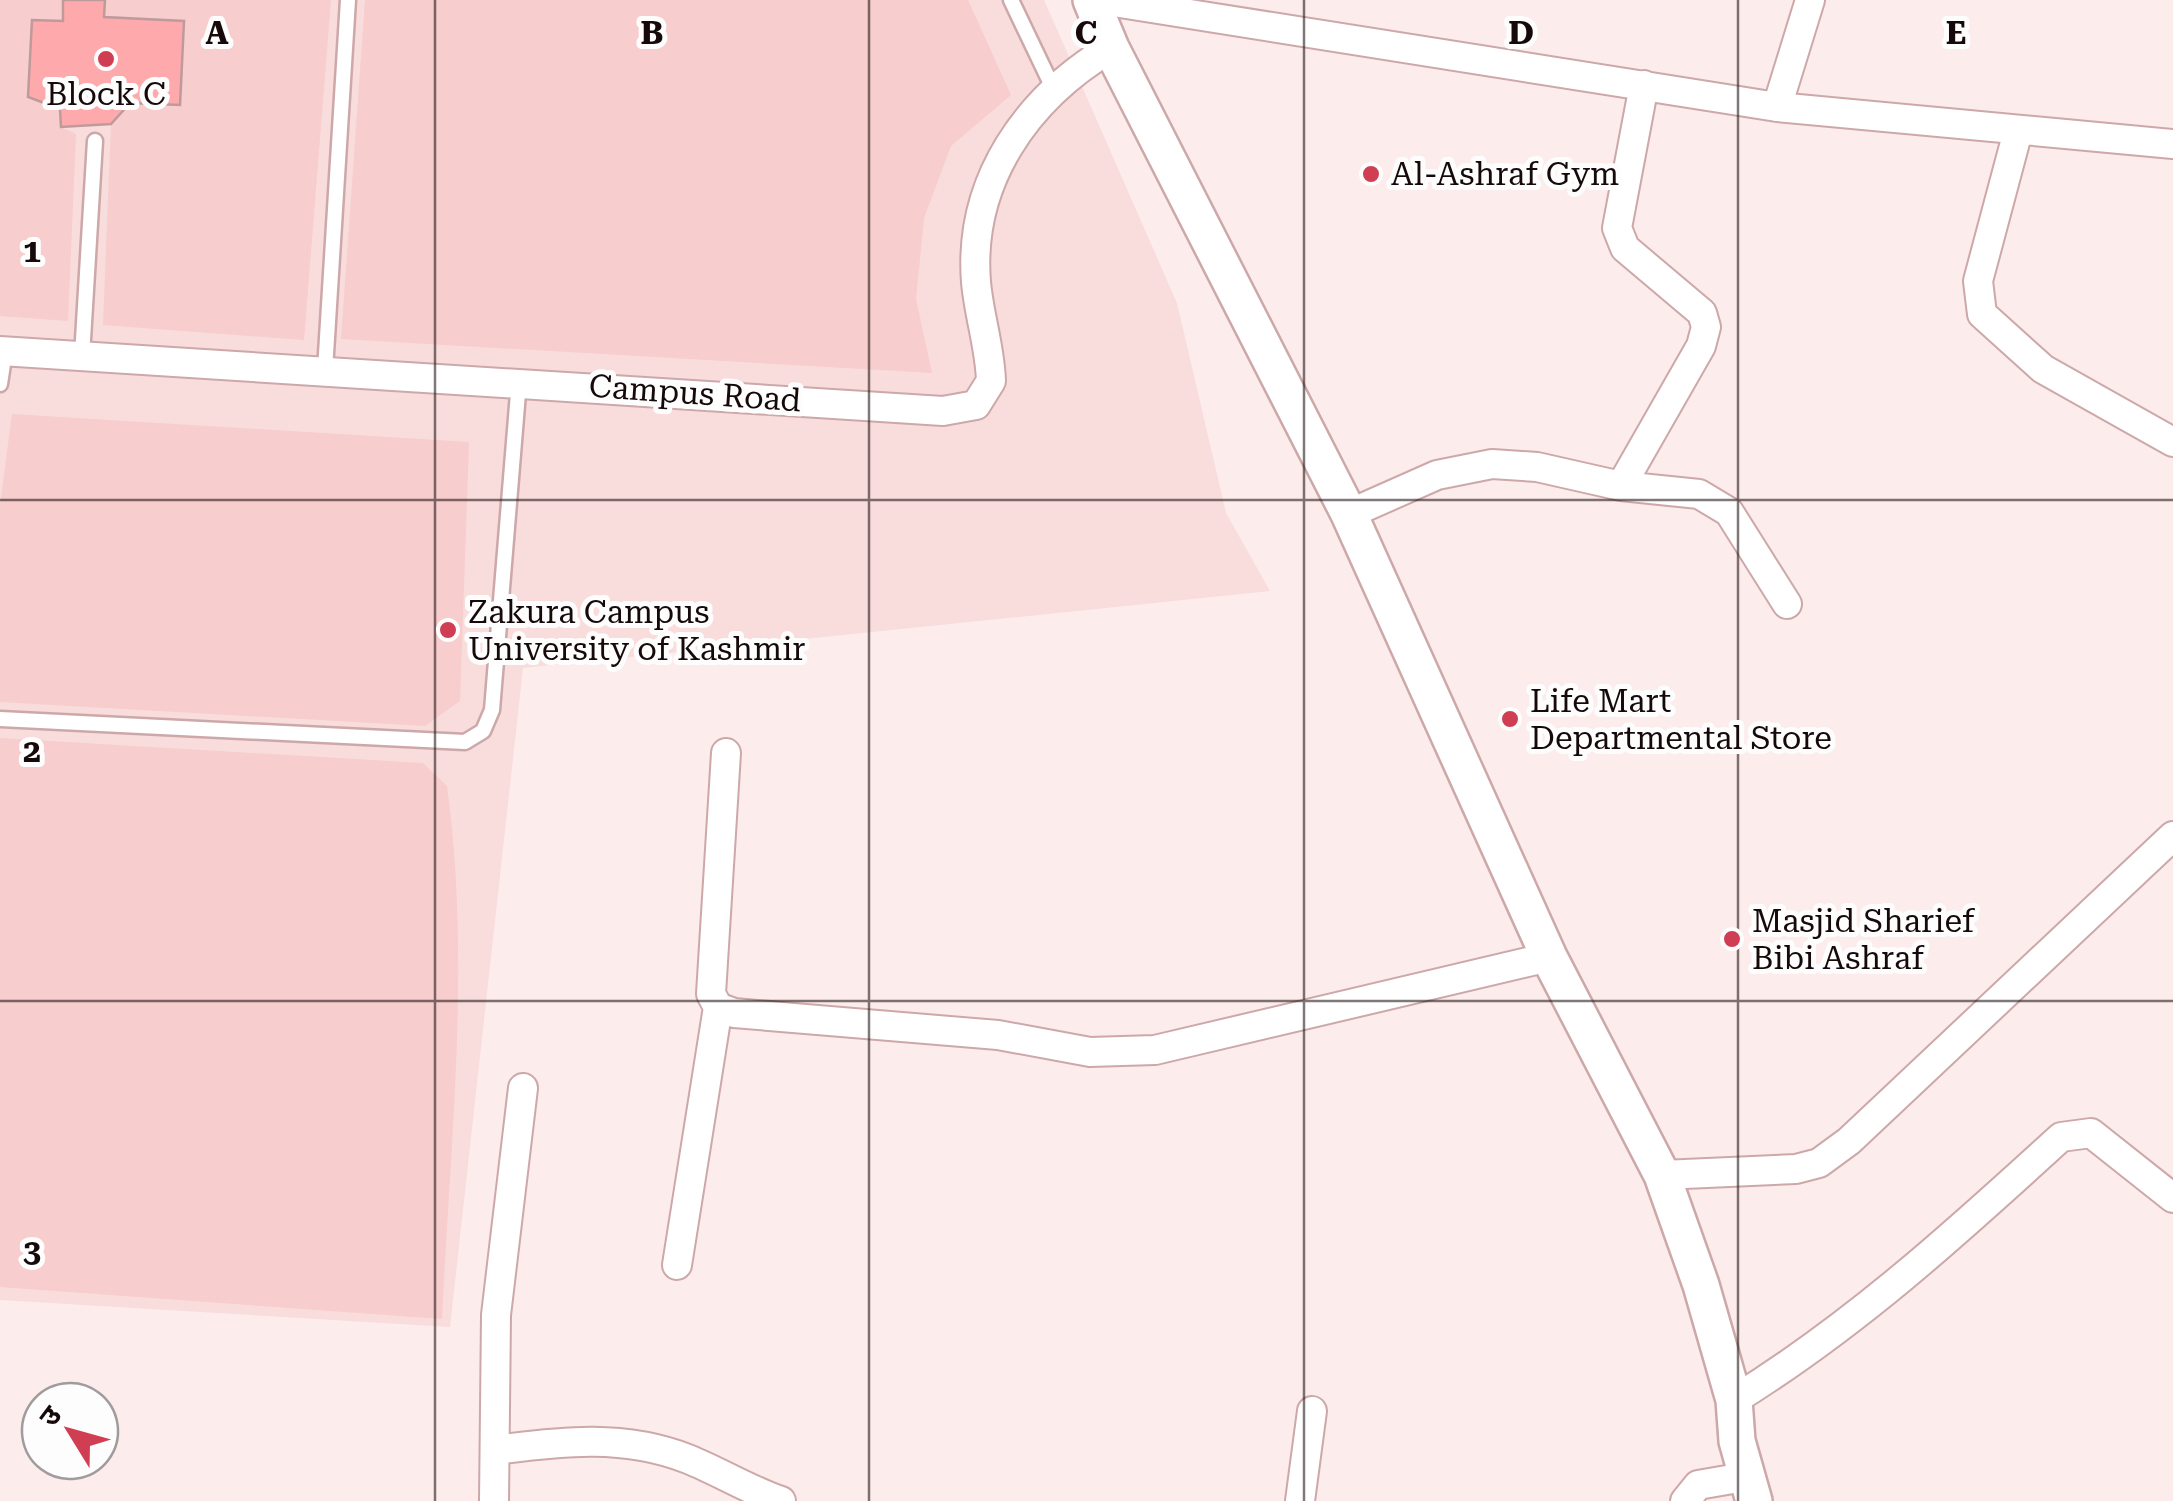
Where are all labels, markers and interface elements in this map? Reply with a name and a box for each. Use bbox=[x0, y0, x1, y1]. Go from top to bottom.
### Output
text: A bbox=[205, 14, 229, 52]
text: B bbox=[640, 14, 664, 52]
text: C bbox=[1075, 14, 1097, 52]
text: D bbox=[1508, 14, 1534, 52]
text: E bbox=[1946, 14, 1966, 52]
marker: Block C bbox=[95, 48, 117, 70]
place label: Block C bbox=[46, 75, 166, 113]
place label: Al-Ashraf Gym bbox=[1391, 155, 1619, 193]
marker: Al-Ashraf Gym bbox=[1360, 163, 1382, 185]
text: 1 bbox=[23, 232, 41, 270]
street label: Campus Road bbox=[588, 367, 802, 419]
place label: Zakura Campus University of Kashmir bbox=[468, 593, 806, 668]
marker: Zakura Campus University of Kashmir bbox=[437, 619, 459, 641]
place label: Life Mart Departmental Store bbox=[1530, 682, 1832, 757]
marker: Life Mart Departmental Store bbox=[1499, 708, 1521, 730]
text: 2 bbox=[23, 732, 41, 770]
place label: Masjid Sharief Bibi Ashraf bbox=[1752, 902, 1976, 977]
marker: Masjid Sharief Bibi Ashraf bbox=[1721, 928, 1743, 950]
text: 3 bbox=[23, 1232, 41, 1270]
north arrow bbox=[20, 1381, 120, 1481]
text: उ bbox=[32, 1399, 69, 1433]

